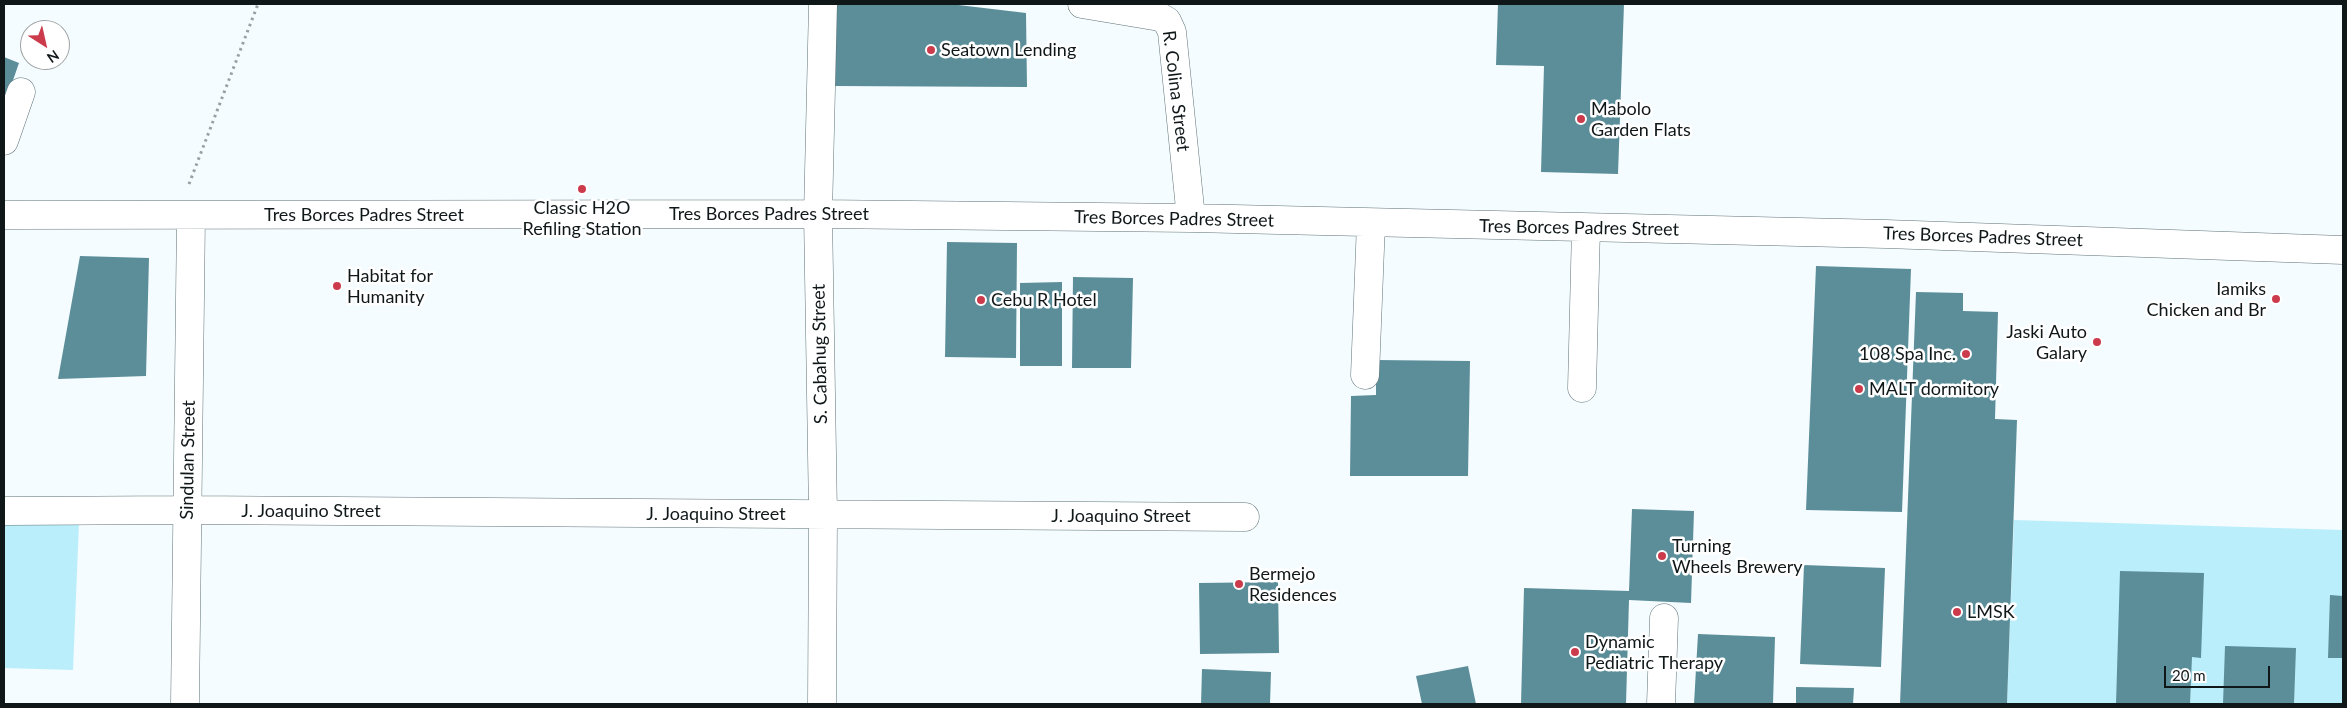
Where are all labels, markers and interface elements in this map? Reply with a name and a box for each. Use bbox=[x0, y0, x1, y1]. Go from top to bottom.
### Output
north arrow bbox=[20, 20, 70, 70]
street label: R. Colina Street bbox=[1158, 29, 1194, 153]
place label: Seatown Lending bbox=[941, 39, 1076, 61]
marker: Seatown Lending bbox=[925, 44, 937, 56]
text: N bbox=[44, 47, 63, 67]
place label: Mabolo Garden Flats bbox=[1591, 98, 1691, 140]
marker: Mabolo Garden Flats bbox=[1575, 113, 1587, 125]
marker: Classic H2O Refiling Station bbox=[576, 183, 588, 195]
place label: Classic H2O Refiling Station bbox=[523, 197, 641, 240]
street label: Tres Borces Padres Street bbox=[669, 203, 869, 225]
street label: Tres Borces Padres Street bbox=[264, 204, 464, 226]
street label: Tres Borces Padres Street bbox=[1074, 206, 1274, 232]
street label: Tres Borces Padres Street bbox=[1479, 215, 1679, 241]
street label: Tres Borces Padres Street bbox=[1883, 223, 2083, 251]
place label: Habitat for Humanity bbox=[347, 265, 433, 308]
place label: Iamiks Chicken and Br bbox=[2147, 278, 2266, 320]
marker: Habitat for Humanity bbox=[331, 280, 343, 292]
street label: S. Cabahug Street bbox=[808, 284, 832, 424]
place label: Cebu R Hotel bbox=[991, 289, 1097, 311]
marker: Iamiks Chicken and Br bbox=[2270, 293, 2282, 305]
marker: Cebu R Hotel bbox=[975, 294, 987, 306]
place label: Jaski Auto Galary bbox=[2006, 321, 2087, 364]
marker: Jaski Auto Galary bbox=[2091, 336, 2103, 348]
place label: 108 Spa Inc. bbox=[1859, 343, 1956, 365]
marker: 108 Spa Inc. bbox=[1960, 348, 1972, 360]
place label: MALT dormitory bbox=[1869, 378, 1999, 400]
marker: MALT dormitory bbox=[1853, 383, 1865, 395]
street label: Sindulan Street bbox=[176, 400, 200, 520]
street label: J. Joaquino Street bbox=[241, 500, 381, 522]
street label: J. Joaquino Street bbox=[646, 503, 786, 525]
street label: J. Joaquino Street bbox=[1051, 505, 1191, 527]
place label: Turning Wheels Brewery bbox=[1672, 535, 1803, 578]
marker: Turning Wheels Brewery bbox=[1656, 550, 1668, 562]
place label: Bermejo Residences bbox=[1249, 563, 1337, 606]
marker: Bermejo Residences bbox=[1233, 578, 1245, 590]
place label: LMSK bbox=[1967, 601, 2015, 623]
marker: LMSK bbox=[1951, 606, 1963, 618]
place label: Dynamic Pediatric Therapy bbox=[1585, 631, 1723, 674]
marker: Dynamic Pediatric Therapy bbox=[1569, 646, 1581, 658]
scale bar bbox=[2167, 656, 2273, 688]
text: 20 m bbox=[2172, 666, 2206, 684]

